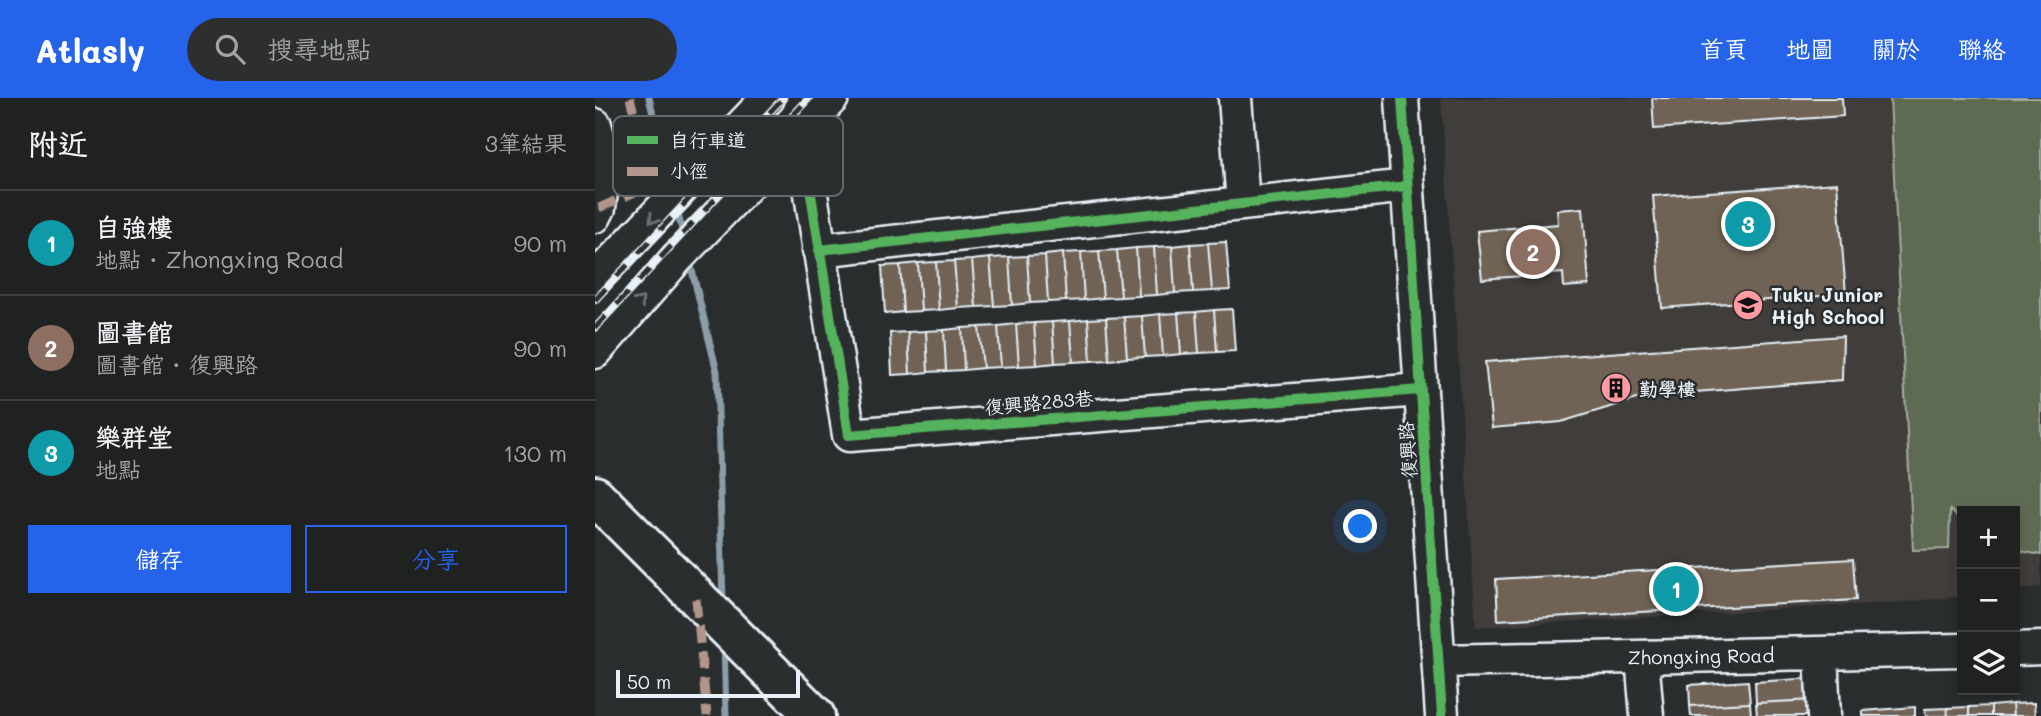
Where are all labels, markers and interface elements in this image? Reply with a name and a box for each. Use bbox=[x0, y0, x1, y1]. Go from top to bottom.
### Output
search box bbox=[187, 18, 677, 81]
text: Atlasly bbox=[35, 28, 145, 71]
icon: search bbox=[211, 30, 249, 68]
text: 搜尋地點 bbox=[267, 32, 371, 66]
text: 首頁 bbox=[1700, 33, 1748, 64]
text: 地圖 bbox=[1786, 33, 1834, 64]
text: 關於 bbox=[1872, 33, 1920, 64]
text: 聯絡 bbox=[1958, 33, 2006, 64]
legend bbox=[613, 116, 843, 196]
text: 附近 bbox=[28, 123, 88, 163]
text: 自行車道 bbox=[670, 127, 746, 152]
text: 3筆結果 bbox=[485, 128, 567, 158]
text: 小徑 bbox=[670, 158, 708, 183]
pin: 3 bbox=[1725, 198, 1771, 250]
text: 自強樓 bbox=[95, 210, 173, 244]
one-way arrow bbox=[649, 211, 662, 224]
pin: 2 bbox=[1510, 226, 1556, 278]
text: 1 bbox=[46, 228, 56, 258]
text: 90 m bbox=[514, 228, 567, 258]
text: 地點 · Zhongxing Road bbox=[95, 244, 343, 274]
place label: Tuku Junior High School bbox=[1771, 282, 1884, 329]
school or university icon: Tuku Junior High School bbox=[1731, 288, 1765, 322]
one-way arrow bbox=[632, 296, 644, 309]
text: 圖書館 bbox=[95, 315, 173, 349]
text: 2 bbox=[45, 333, 57, 363]
text: 90 m bbox=[514, 333, 567, 363]
text: 圖書館 · 復興路 bbox=[95, 349, 258, 379]
building icon: 勤學樓 bbox=[1599, 371, 1633, 405]
place label: 勤學樓 bbox=[1639, 376, 1696, 401]
street label: 復興路283巷 bbox=[984, 385, 1094, 419]
text: 樂群堂 bbox=[95, 420, 173, 454]
street label: 復興路 bbox=[1393, 421, 1421, 479]
text: 3 bbox=[44, 438, 58, 468]
text: 130 m bbox=[503, 438, 567, 468]
text: 地點 bbox=[95, 454, 141, 484]
map controls bbox=[1957, 506, 2020, 695]
button: + bbox=[1957, 506, 2020, 569]
your location bbox=[1343, 509, 1377, 543]
button: 儲存 bbox=[28, 525, 291, 593]
button: 分享 bbox=[305, 525, 567, 593]
pin: 1 bbox=[1653, 563, 1699, 615]
button: − bbox=[1957, 569, 2020, 632]
button: layers bbox=[1957, 632, 2020, 695]
street label: Zhongxing Road bbox=[1627, 642, 1775, 670]
scale bar bbox=[616, 667, 800, 699]
text: 50 m bbox=[627, 669, 671, 694]

